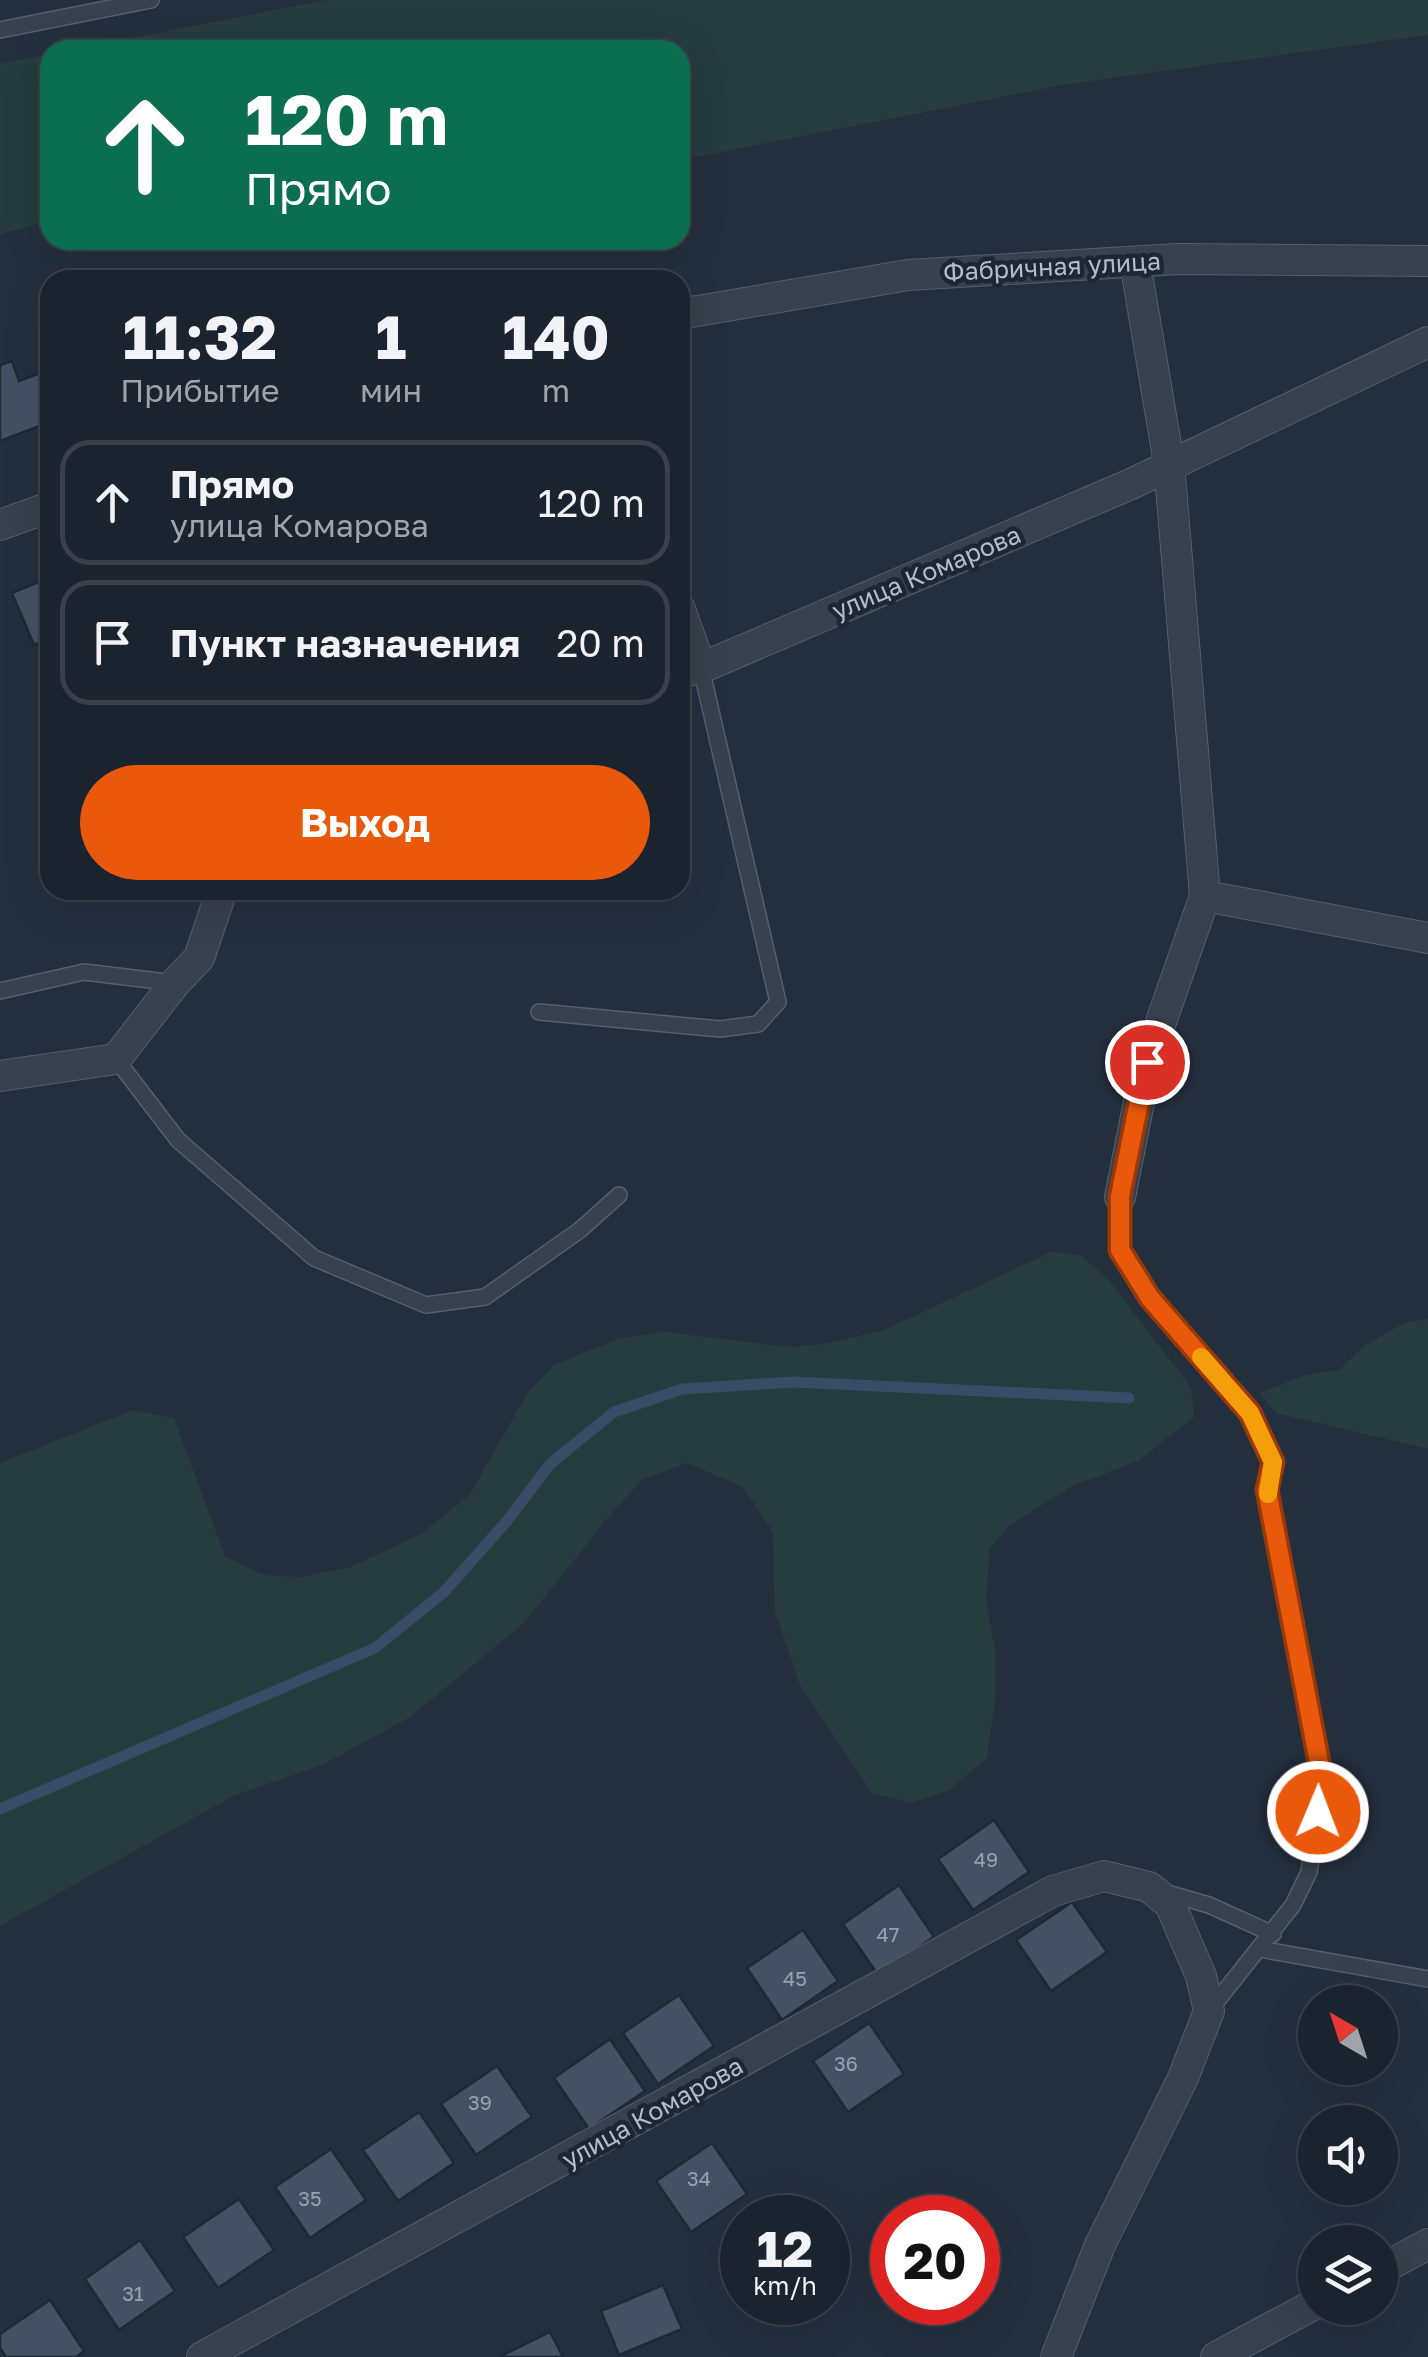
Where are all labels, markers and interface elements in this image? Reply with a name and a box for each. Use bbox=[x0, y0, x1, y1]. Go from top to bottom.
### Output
text: 120 m bbox=[245, 76, 448, 160]
icon: ahead bbox=[80, 80, 210, 210]
text: Прямо bbox=[245, 161, 391, 215]
street label: Фабричная улица bbox=[942, 245, 1162, 287]
text: 11:32 bbox=[123, 300, 277, 372]
text: 1 bbox=[376, 300, 406, 372]
text: 140 bbox=[502, 300, 610, 372]
text: Прибытие bbox=[120, 371, 280, 409]
text: мин bbox=[360, 371, 422, 409]
text: m bbox=[542, 371, 570, 409]
text: Прямо bbox=[170, 461, 294, 506]
icon: ahead bbox=[85, 475, 140, 530]
text: 120 m bbox=[538, 480, 645, 525]
text: улица Комарова bbox=[170, 506, 429, 544]
street label: улица Комарова bbox=[827, 518, 1025, 626]
icon: arrive bbox=[85, 615, 140, 670]
text: Пункт назначения bbox=[170, 620, 520, 665]
text: 20 m bbox=[556, 620, 645, 665]
button: Выход bbox=[80, 765, 650, 880]
pin bbox=[1105, 1020, 1190, 1105]
icon: arrive bbox=[1120, 1035, 1175, 1090]
position arrow bbox=[1266, 1760, 1370, 1864]
house number: 49 bbox=[974, 1847, 998, 1871]
house number: 47 bbox=[877, 1922, 899, 1946]
house number: 45 bbox=[783, 1966, 807, 1990]
north arrow bbox=[1298, 1985, 1398, 2085]
map controls bbox=[1298, 1985, 1398, 2325]
street label: улица Комарова bbox=[556, 2049, 748, 2175]
house number: 36 bbox=[834, 2051, 858, 2075]
house number: 39 bbox=[468, 2090, 492, 2114]
button: sound bbox=[1298, 2105, 1398, 2205]
house number: 34 bbox=[687, 2166, 711, 2190]
house number: 35 bbox=[298, 2186, 322, 2210]
speed limit sign: 20 bbox=[870, 2195, 1000, 2325]
text: 12 bbox=[757, 2218, 813, 2278]
button: layers bbox=[1298, 2225, 1398, 2325]
text: km/h bbox=[753, 2270, 817, 2301]
house number: 31 bbox=[122, 2281, 144, 2305]

